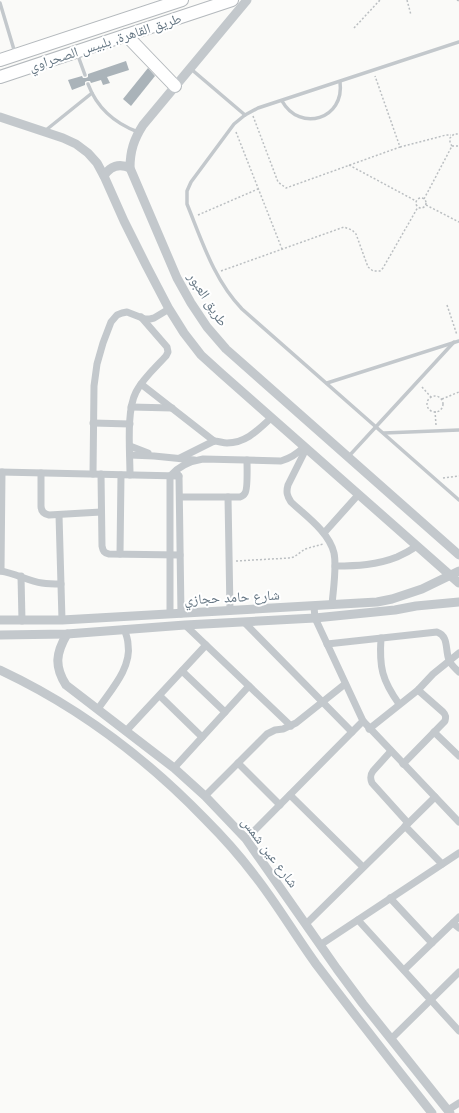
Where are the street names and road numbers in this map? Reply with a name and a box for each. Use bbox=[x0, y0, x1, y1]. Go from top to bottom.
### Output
street label: طريق القاهرة, بلبيس الصحراوي bbox=[27, 10, 184, 78]
street label: طريق العبور bbox=[183, 268, 231, 330]
street label: شارع حامد حجازي bbox=[184, 587, 280, 611]
street label: شارع عين شمس bbox=[237, 814, 302, 892]

